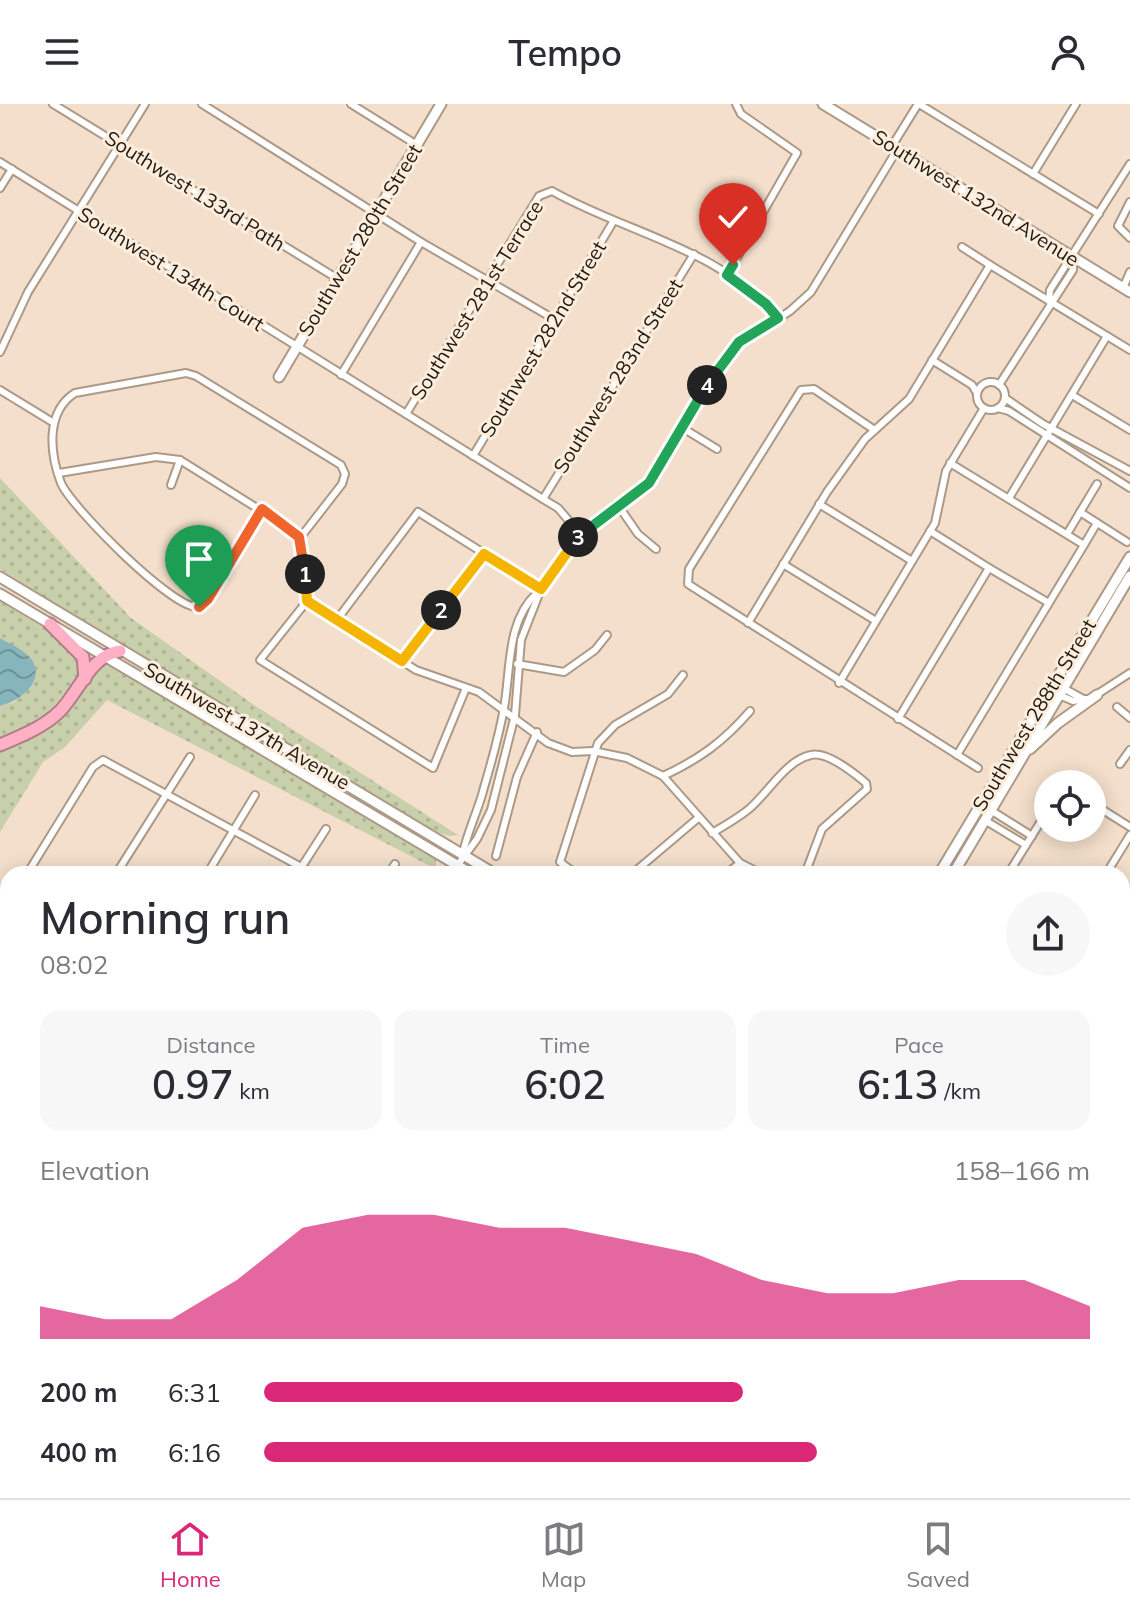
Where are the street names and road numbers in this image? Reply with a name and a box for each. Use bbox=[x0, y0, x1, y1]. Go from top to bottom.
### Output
street label: Southwest 132nd Avenue bbox=[868, 124, 1084, 271]
street label: Southwest 133rd Path bbox=[101, 125, 290, 256]
street label: Southwest 280th Street bbox=[292, 139, 427, 340]
street label: Southwest 281st Terrace bbox=[405, 195, 548, 404]
street label: Southwest 134th Court bbox=[74, 201, 269, 336]
street label: Southwest 282nd Street bbox=[474, 236, 611, 441]
street label: Southwest 283nd Street bbox=[548, 274, 688, 478]
street label: Southwest 288th Street bbox=[966, 614, 1101, 815]
street label: Southwest 137th Avenue bbox=[140, 656, 355, 795]

